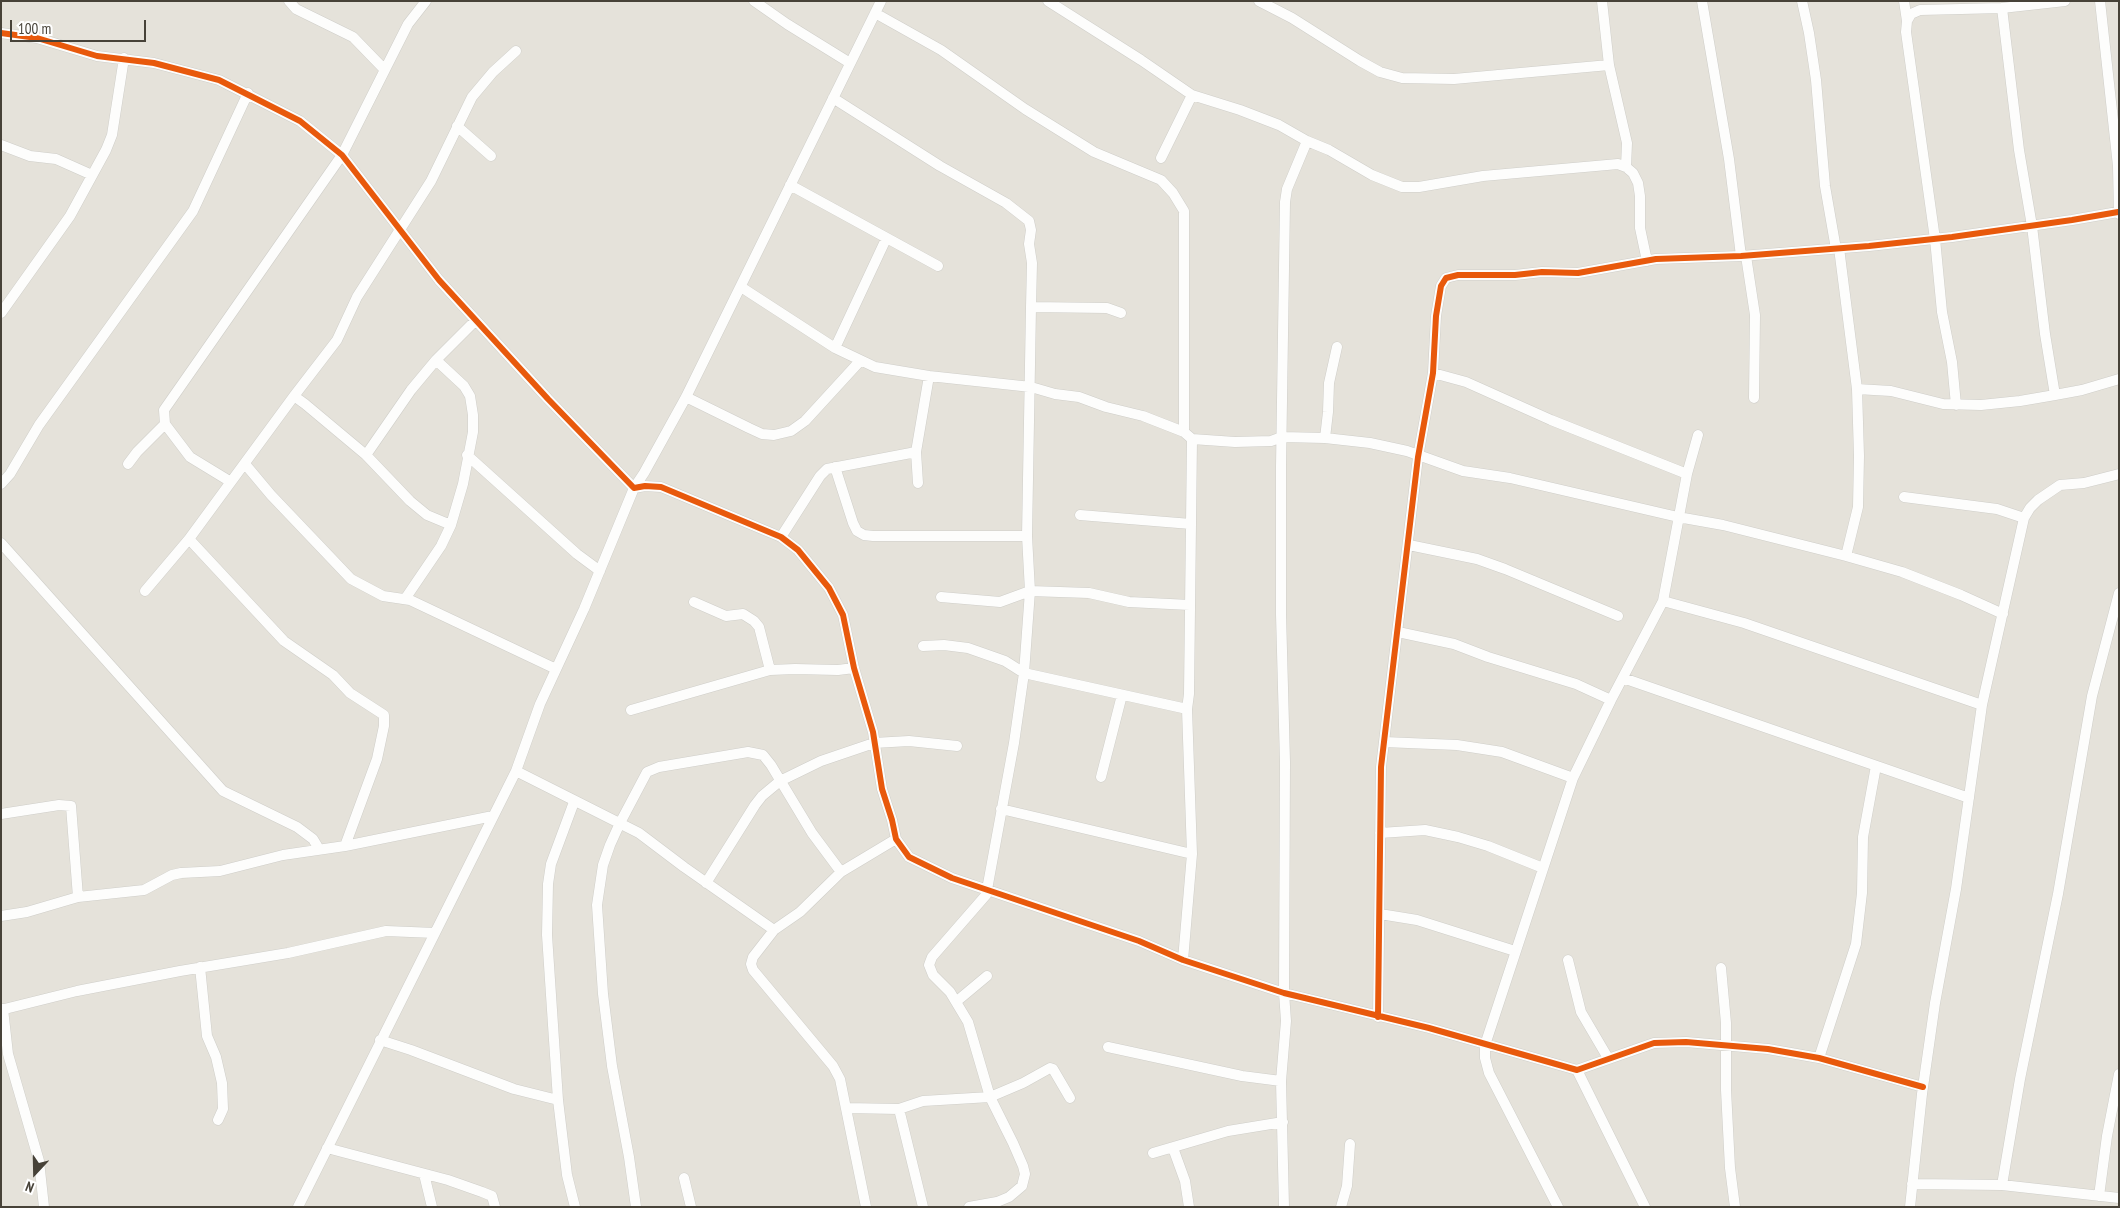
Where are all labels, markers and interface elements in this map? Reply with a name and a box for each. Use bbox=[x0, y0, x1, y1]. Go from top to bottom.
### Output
scale bar bbox=[12, 10, 149, 42]
text: 100 m bbox=[18, 19, 51, 38]
north arrow bbox=[10, 1148, 60, 1198]
text: N bbox=[23, 1177, 36, 1197]

